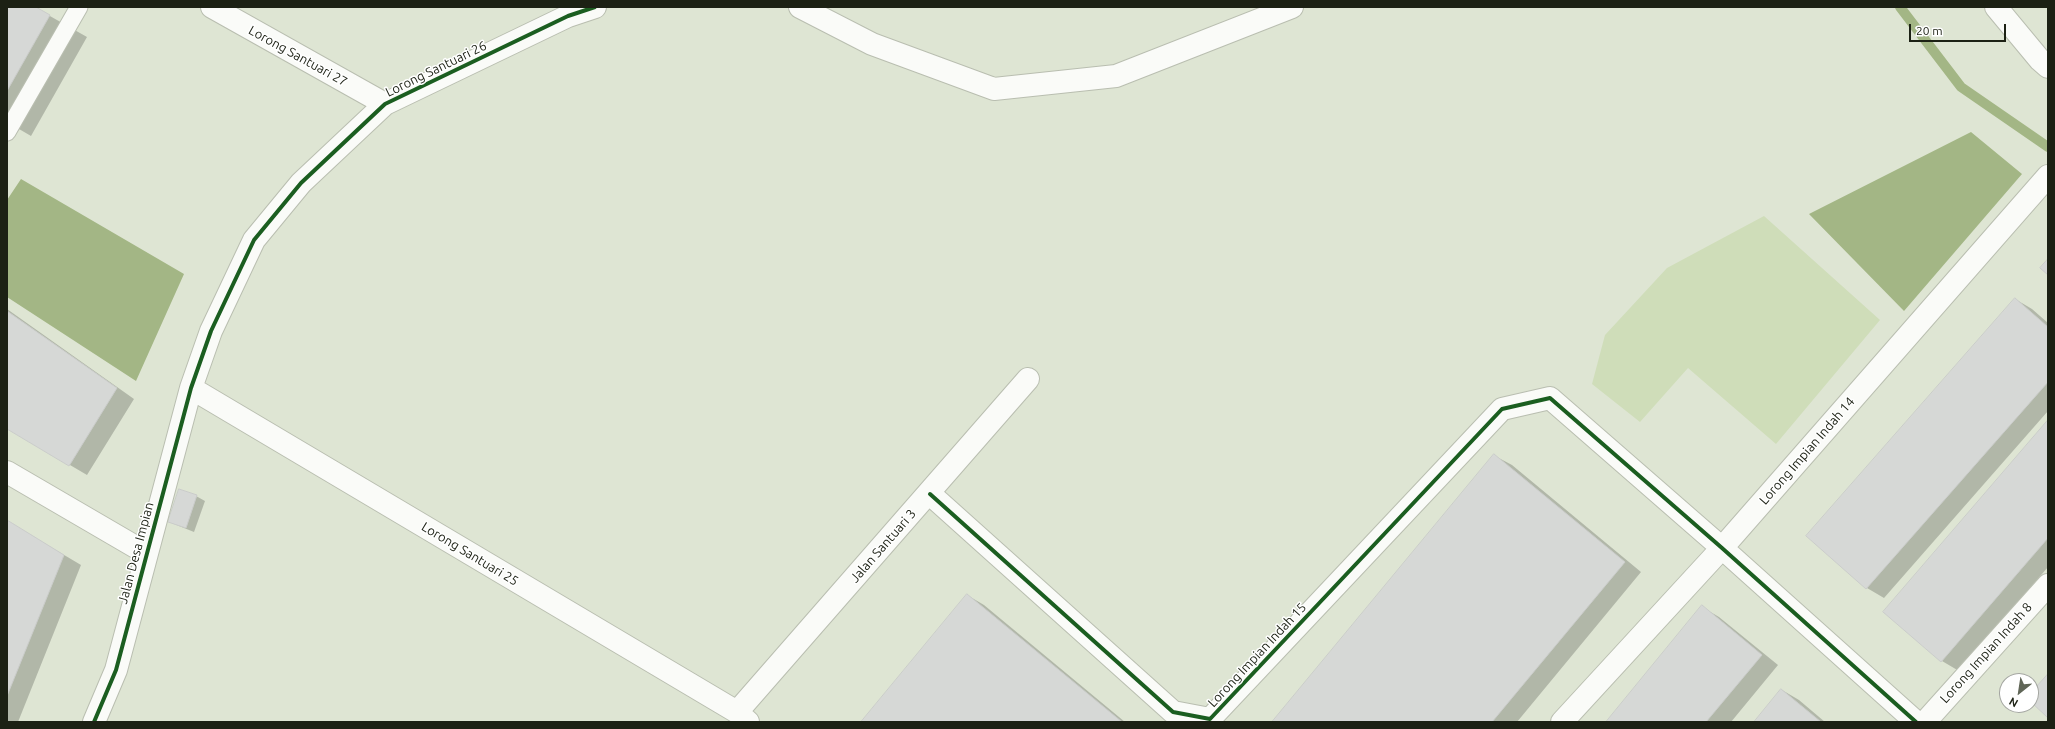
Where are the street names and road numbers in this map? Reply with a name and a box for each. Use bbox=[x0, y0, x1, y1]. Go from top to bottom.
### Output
street label: Lorong Santuari 27 bbox=[246, 22, 350, 90]
street label: Lorong Santuari 26 bbox=[383, 38, 489, 100]
street label: Lorong Impian Indah 14 bbox=[1756, 394, 1858, 508]
street label: Jalan Desa Impian bbox=[115, 500, 157, 606]
street label: Jalan Santuari 3 bbox=[847, 506, 919, 586]
street label: Lorong Santuari 25 bbox=[419, 519, 521, 589]
street label: Lorong Impian Indah 15 bbox=[1205, 600, 1309, 710]
street label: Lorong Impian Indah 8 bbox=[1937, 600, 2035, 706]

